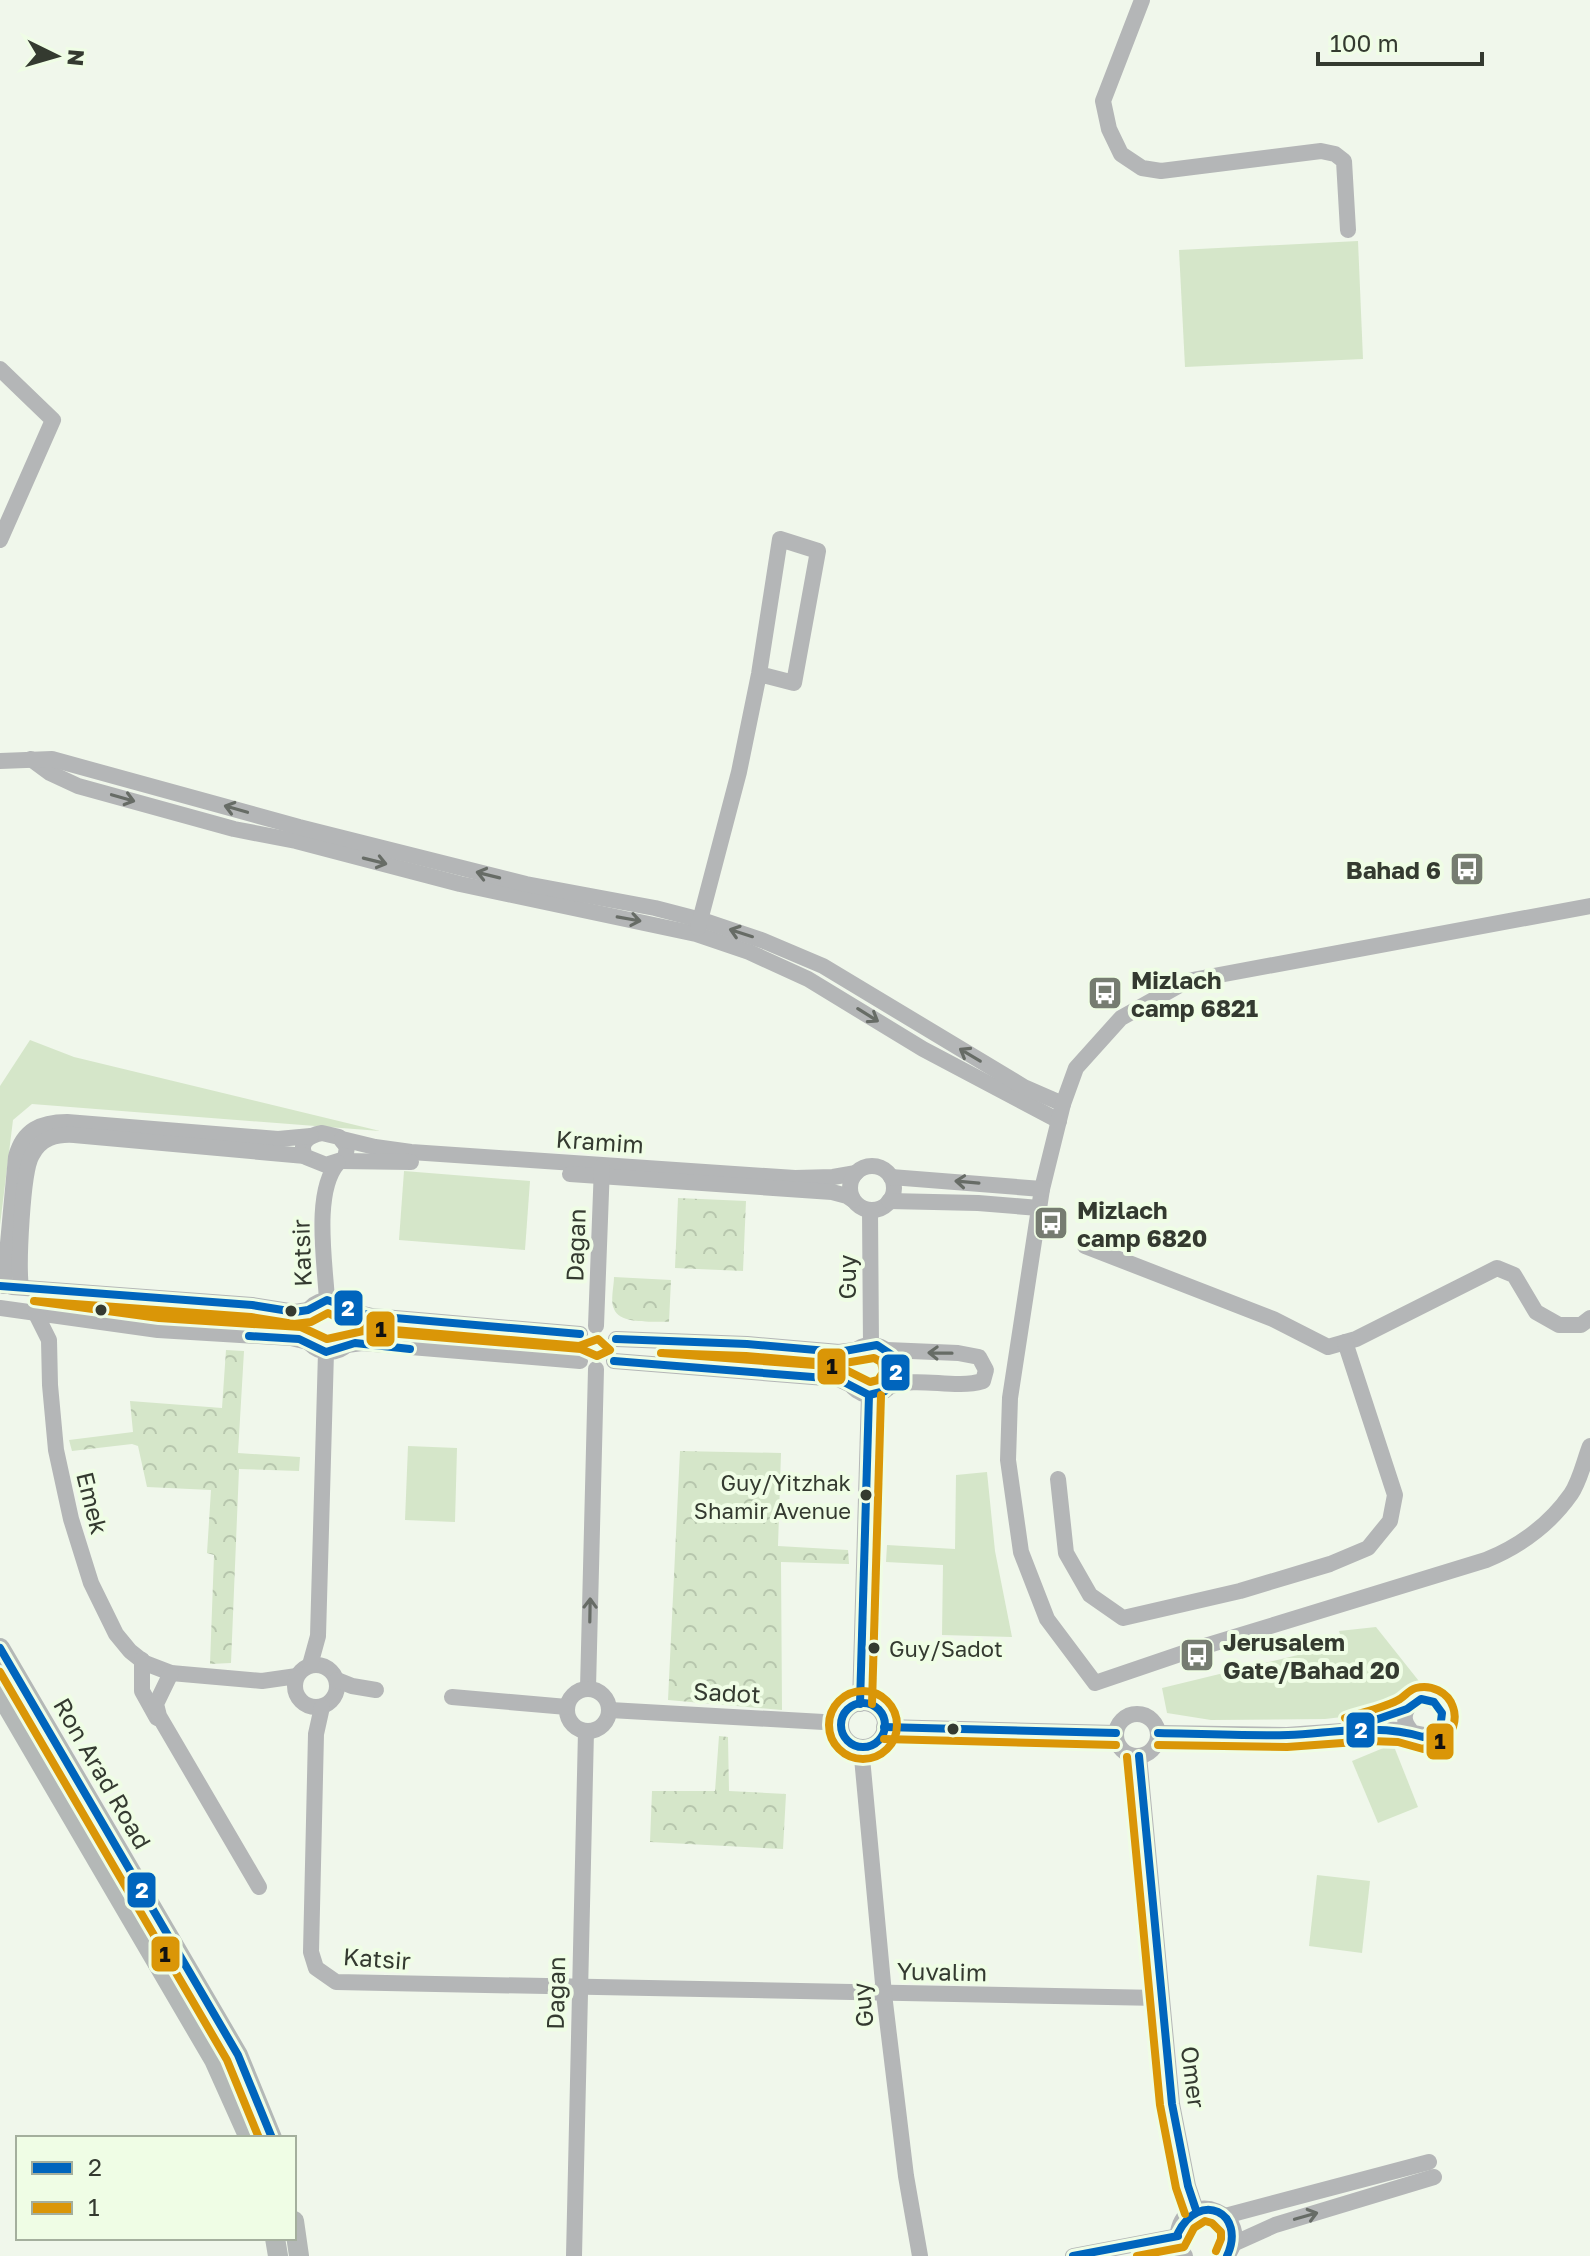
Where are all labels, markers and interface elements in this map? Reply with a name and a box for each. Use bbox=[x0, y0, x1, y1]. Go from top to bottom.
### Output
north arrow bbox=[16, 16, 96, 96]
scale bar bbox=[1318, 16, 1482, 66]
text: 100 m bbox=[1330, 28, 1399, 57]
text: N bbox=[62, 48, 91, 67]
one-way arrow bbox=[110, 791, 136, 806]
one-way arrow bbox=[224, 801, 250, 816]
bus stop icon: Bahad 6 bbox=[1448, 850, 1486, 888]
one-way arrow bbox=[362, 855, 388, 870]
place label: Bahad 6 bbox=[1346, 855, 1441, 884]
one-way arrow bbox=[475, 866, 501, 881]
one-way arrow bbox=[615, 913, 641, 928]
one-way arrow bbox=[729, 925, 754, 939]
place label: Mizlach camp 6821 bbox=[1131, 965, 1258, 1022]
bus stop icon: Mizlach camp 6821 bbox=[1086, 974, 1124, 1012]
one-way arrow bbox=[856, 1007, 879, 1023]
one-way arrow bbox=[959, 1046, 982, 1062]
street label: Kramim bbox=[555, 1123, 645, 1159]
one-way arrow bbox=[954, 1174, 981, 1189]
place label: Mizlach camp 6820 bbox=[1077, 1195, 1207, 1252]
bus stop icon: Mizlach camp 6820 bbox=[1032, 1204, 1070, 1242]
street label: Dagan bbox=[559, 1208, 591, 1282]
street label: Katsir bbox=[285, 1219, 317, 1287]
street label: Guy bbox=[832, 1255, 861, 1299]
line badge: 2 bbox=[333, 1289, 364, 1327]
text: 2 bbox=[341, 1294, 355, 1321]
unlabelled marker bbox=[93, 1302, 109, 1318]
unlabelled marker bbox=[283, 1303, 299, 1319]
line badge: 1 bbox=[365, 1310, 396, 1348]
text: 1 bbox=[375, 1315, 387, 1342]
one-way arrow bbox=[927, 1345, 954, 1361]
line badge: 1 bbox=[816, 1347, 847, 1386]
text: 1 bbox=[826, 1352, 838, 1379]
line badge: 2 bbox=[880, 1353, 911, 1392]
text: 2 bbox=[889, 1358, 903, 1385]
street label: Emek bbox=[71, 1469, 115, 1537]
place label: Guy/Yitzhak Shamir Avenue bbox=[694, 1469, 851, 1524]
marker: Guy/Yitzhak Shamir Avenue bbox=[858, 1487, 874, 1503]
one-way arrow bbox=[582, 1597, 598, 1624]
place label: Jerusalem Gate/Bahad 20 bbox=[1223, 1627, 1400, 1684]
place label: Guy/Sadot bbox=[889, 1635, 1003, 1662]
bus stop icon: Jerusalem Gate/Bahad 20 bbox=[1178, 1636, 1216, 1674]
marker: Guy/Sadot bbox=[866, 1640, 882, 1656]
street label: Sadot bbox=[692, 1676, 762, 1708]
street label: Ron Arad Road bbox=[48, 1692, 158, 1854]
line badge: 2 bbox=[1345, 1711, 1376, 1749]
text: 2 bbox=[1354, 1716, 1368, 1743]
unlabelled marker bbox=[945, 1721, 961, 1737]
line badge: 1 bbox=[1425, 1722, 1455, 1761]
text: 1 bbox=[1434, 1727, 1446, 1754]
line badge: 2 bbox=[126, 1871, 157, 1909]
text: 2 bbox=[135, 1876, 149, 1903]
line badge: 1 bbox=[150, 1935, 181, 1973]
text: 1 bbox=[159, 1940, 171, 1967]
street label: Katsir bbox=[342, 1941, 412, 1975]
street label: Dagan bbox=[540, 1956, 570, 2030]
street label: Yuvalim bbox=[897, 1956, 987, 1986]
street label: Guy bbox=[845, 1981, 879, 2029]
street label: Omer bbox=[1176, 2044, 1212, 2110]
legend bbox=[16, 2136, 296, 2240]
text: 2 bbox=[88, 2152, 102, 2181]
text: 1 bbox=[88, 2192, 100, 2221]
one-way arrow bbox=[1292, 2208, 1318, 2223]

